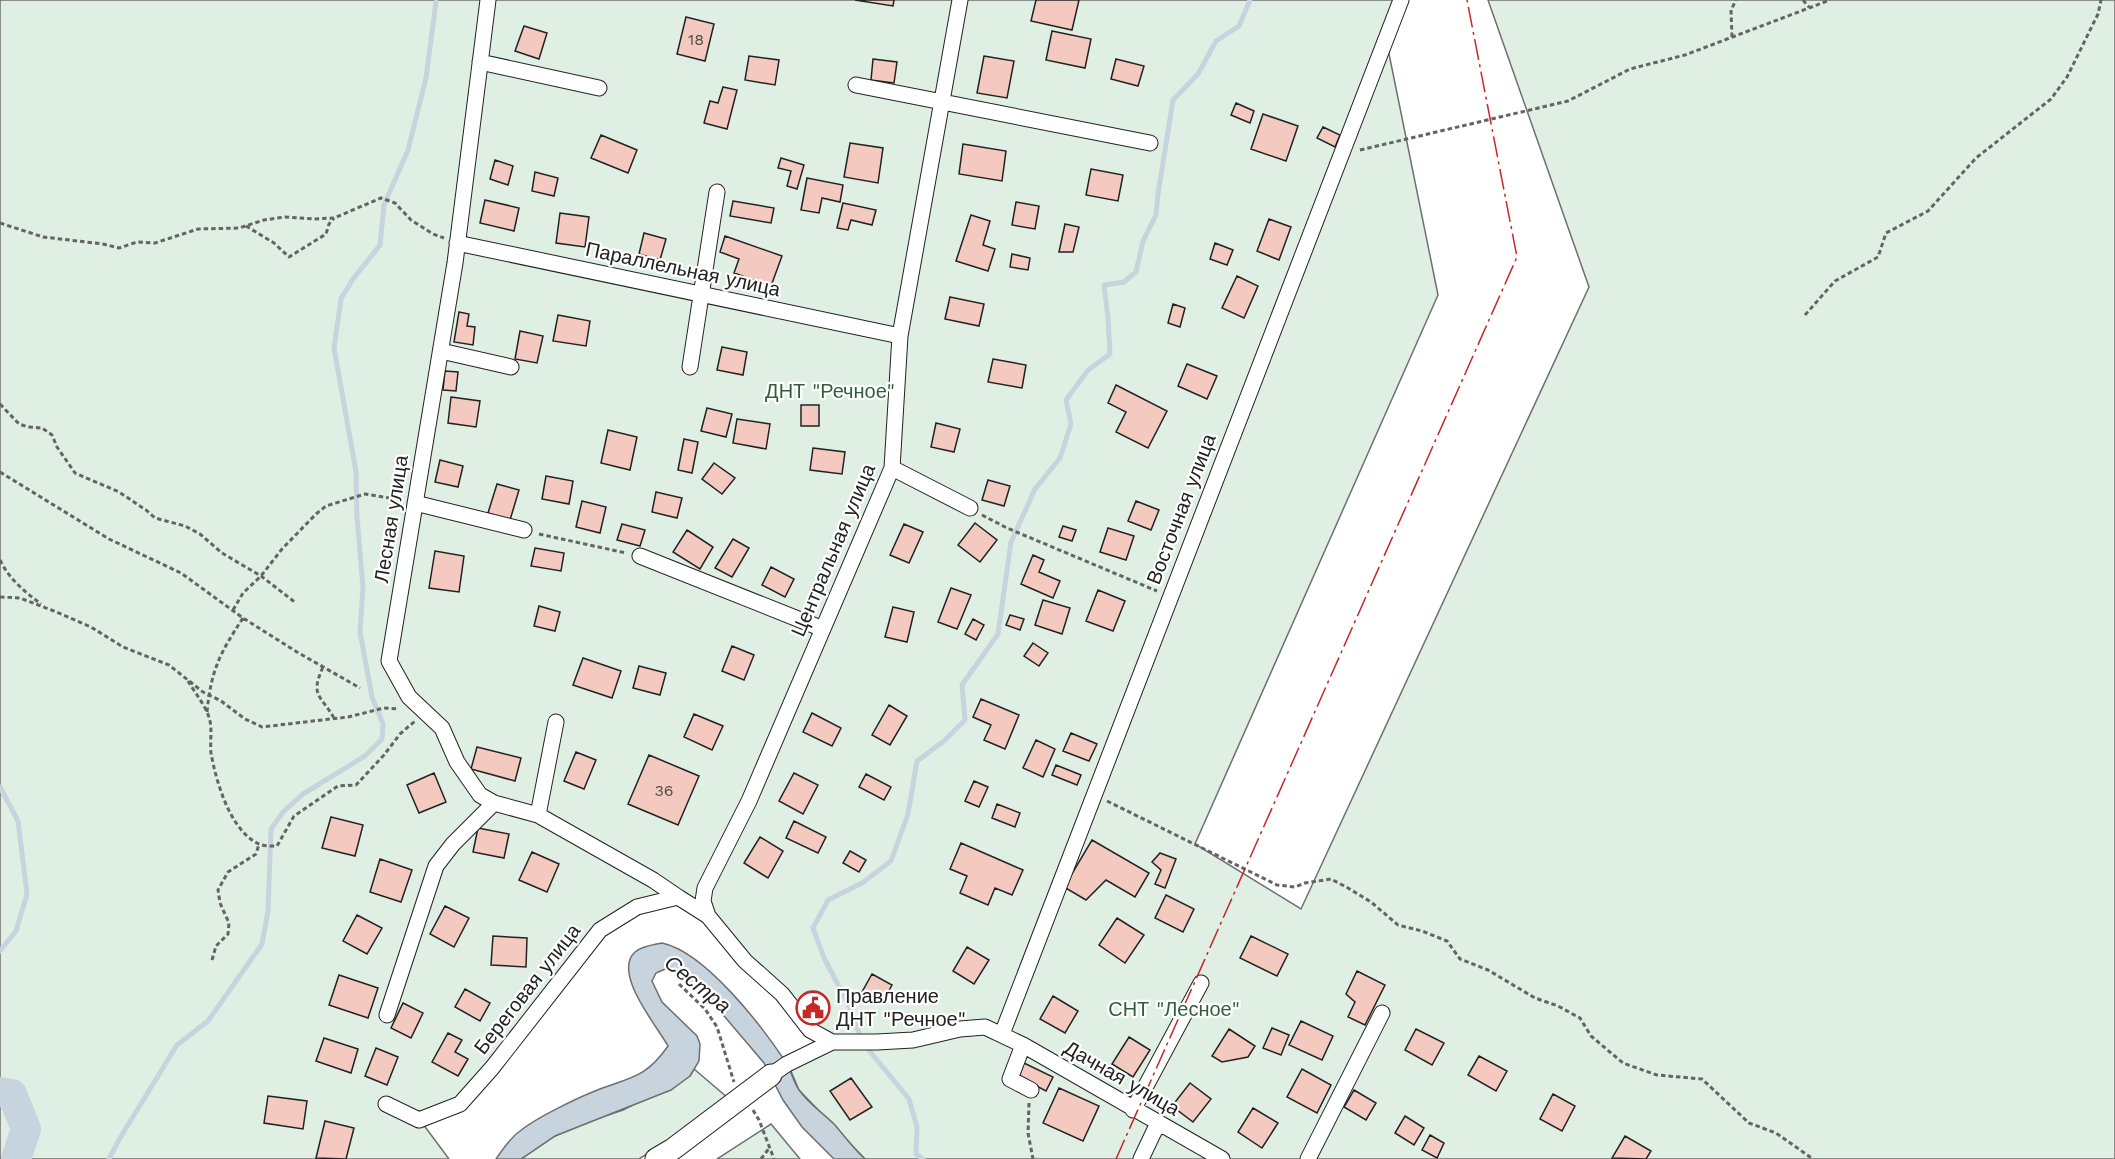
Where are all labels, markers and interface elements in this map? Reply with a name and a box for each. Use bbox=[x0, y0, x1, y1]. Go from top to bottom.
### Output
house number: 18 bbox=[688, 30, 704, 49]
street label: Параллельная улица bbox=[583, 237, 783, 302]
park label: ДНТ "Речное" bbox=[765, 379, 895, 403]
street label: Восточная улица bbox=[1141, 430, 1221, 588]
street label: Лесная улица bbox=[369, 453, 413, 585]
street label: Центральная улица bbox=[786, 459, 881, 640]
house number: 36 bbox=[654, 781, 674, 800]
street label: Береговая улица bbox=[469, 918, 586, 1059]
water label: Сестра bbox=[660, 950, 736, 1018]
place label: Правление ДНТ "Речное" bbox=[836, 984, 966, 1031]
public building icon: Правление ДНТ "Речное" bbox=[795, 990, 831, 1026]
park label: СНТ "Лесное" bbox=[1108, 997, 1240, 1021]
street label: Дачная улица bbox=[1060, 1035, 1185, 1121]

